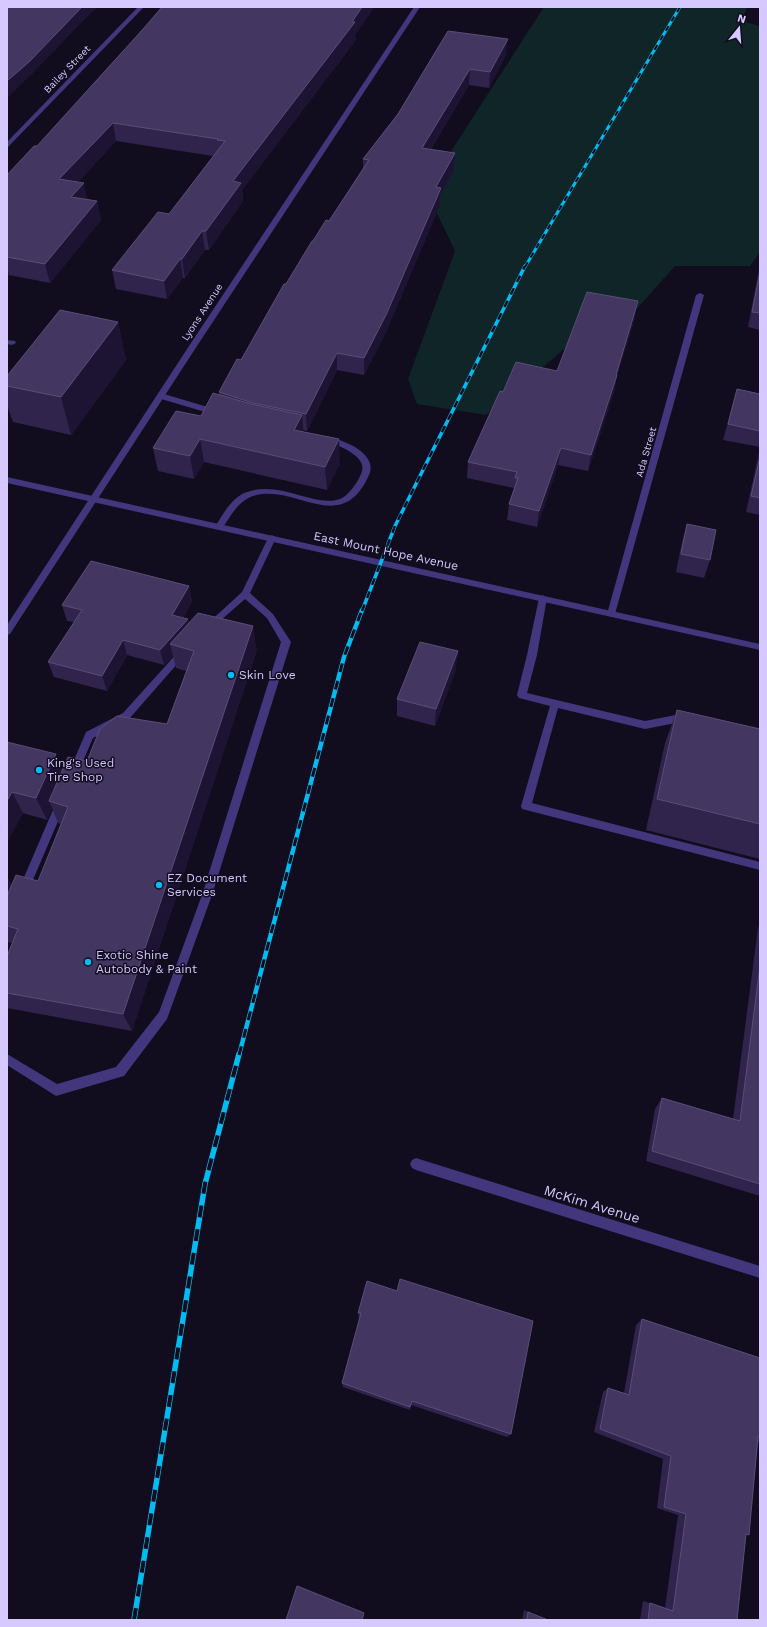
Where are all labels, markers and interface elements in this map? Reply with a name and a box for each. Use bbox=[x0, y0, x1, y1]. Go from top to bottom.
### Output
north arrow bbox=[719, 8, 759, 48]
text: N bbox=[736, 12, 748, 26]
street label: Bailey Street bbox=[42, 42, 93, 95]
street label: Lyons Avenue bbox=[179, 281, 225, 343]
street label: Ada Street bbox=[634, 425, 659, 478]
street label: East Mount Hope Avenue bbox=[312, 529, 460, 573]
place label: Skin Love bbox=[239, 668, 296, 682]
marker: Skin Love bbox=[226, 670, 236, 680]
place label: King's Used Tire Shop bbox=[47, 756, 114, 784]
marker: King's Used Tire Shop bbox=[34, 765, 44, 775]
place label: EZ Document Services bbox=[167, 871, 247, 899]
marker: EZ Document Services bbox=[154, 880, 164, 890]
place label: Exotic Shine Autobody & Paint bbox=[96, 948, 197, 976]
marker: Exotic Shine Autobody & Paint bbox=[83, 957, 93, 967]
street label: McKim Avenue bbox=[542, 1182, 642, 1226]

